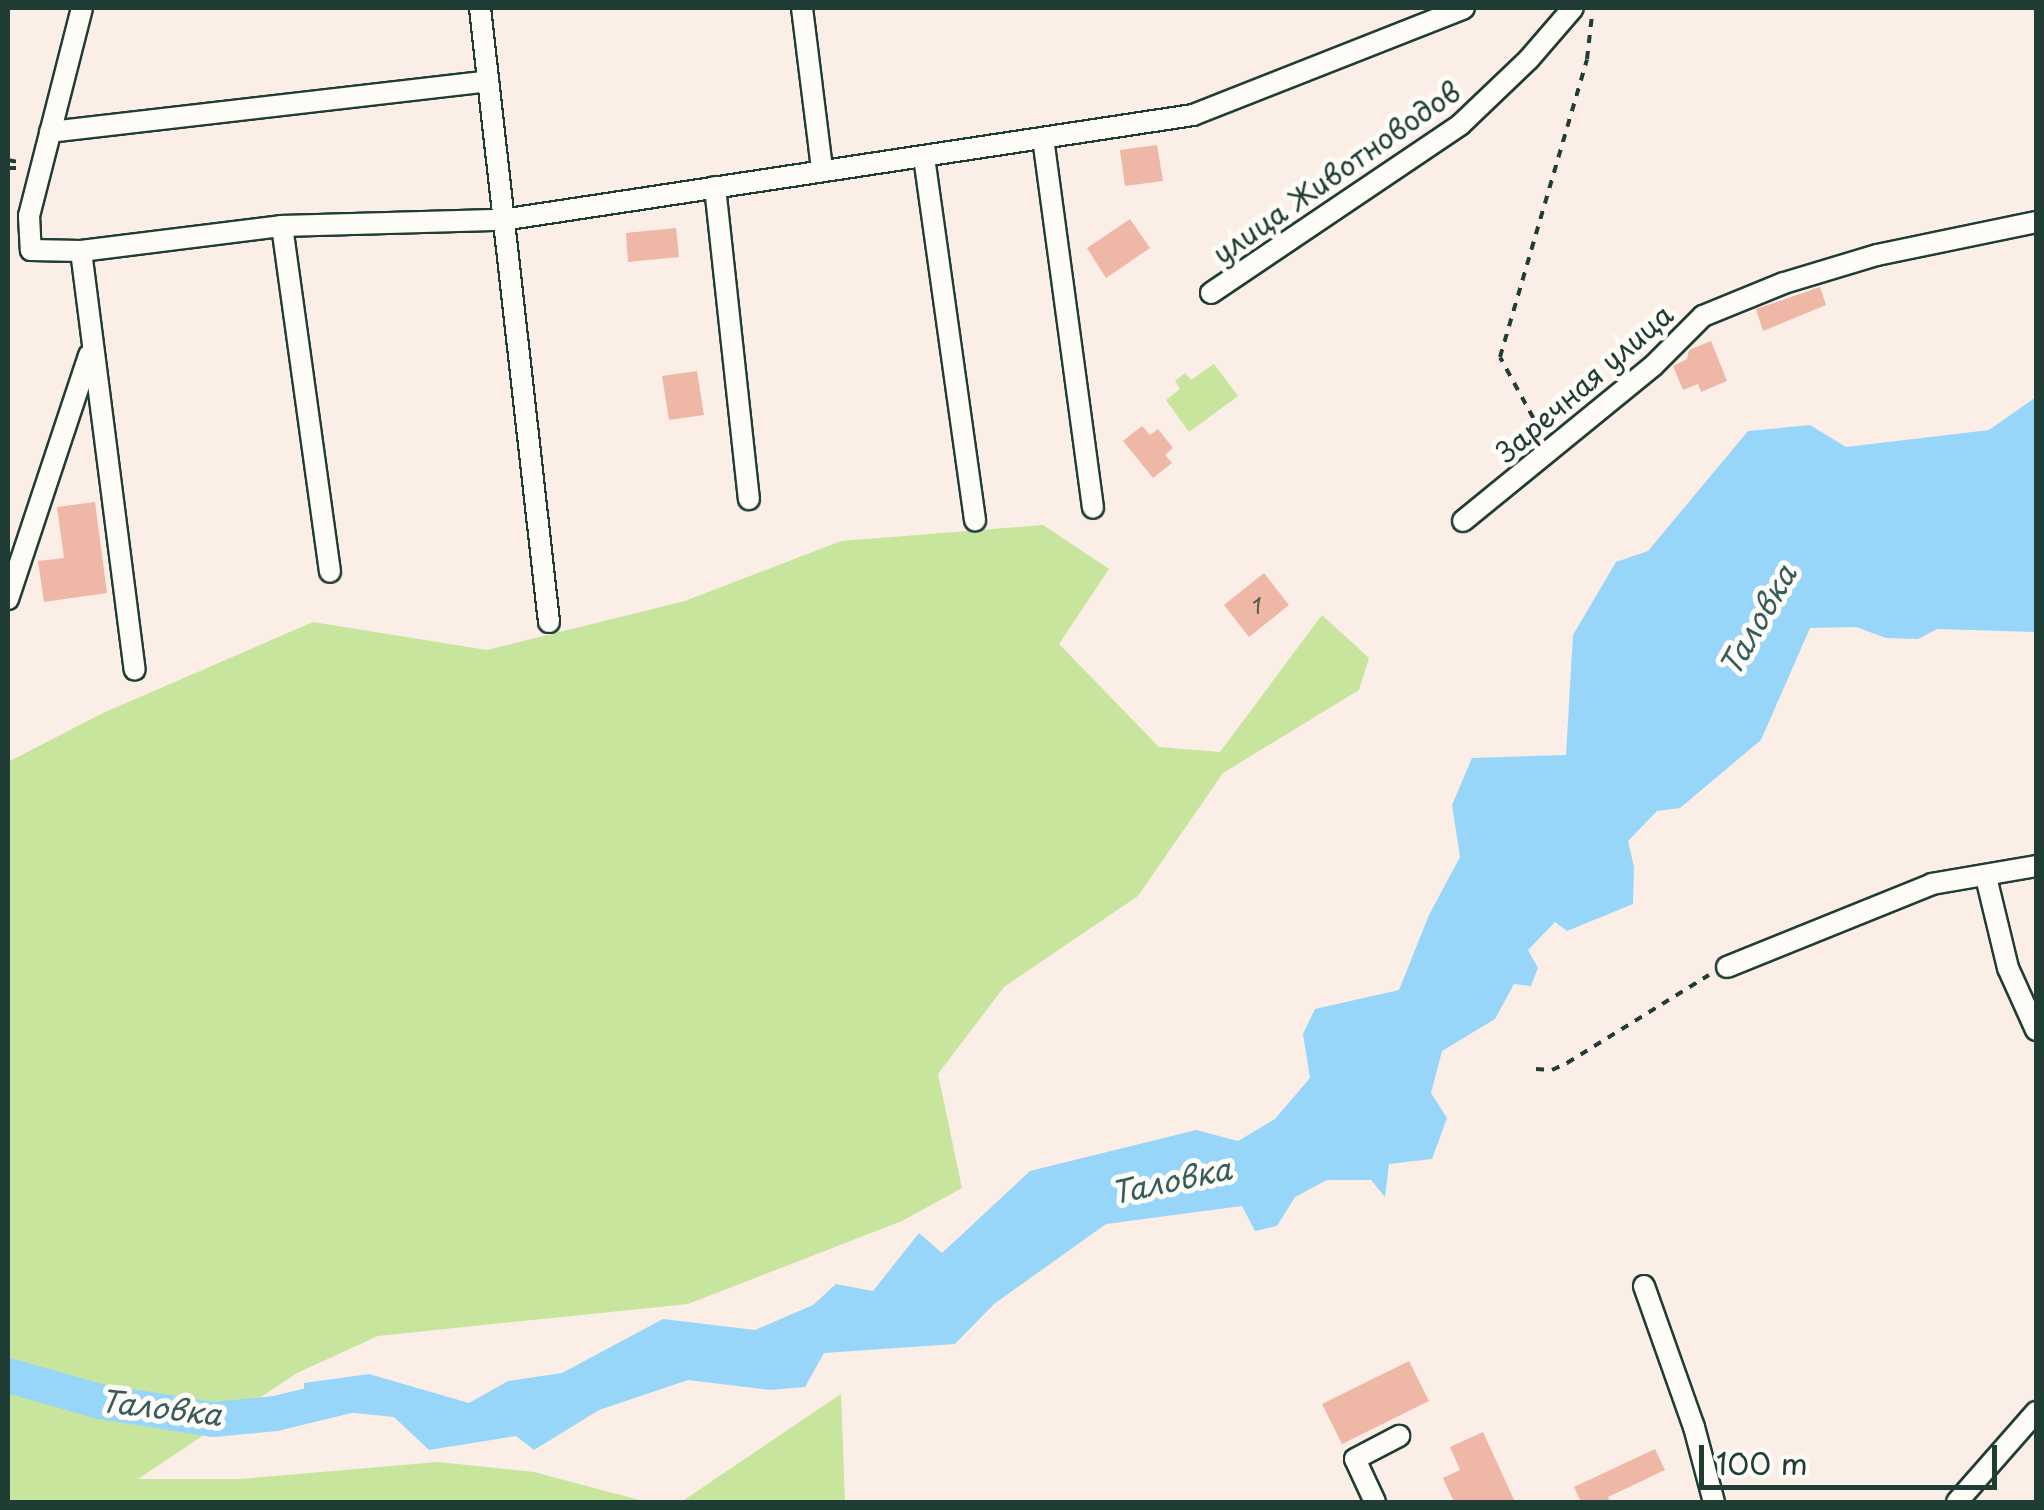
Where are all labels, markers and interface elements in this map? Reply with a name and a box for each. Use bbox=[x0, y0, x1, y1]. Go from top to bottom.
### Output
street label: улица Животноводов bbox=[1205, 73, 1467, 271]
street label: Заречная улица bbox=[1488, 297, 1680, 469]
water label: Таловка bbox=[1711, 558, 1803, 682]
house number: 1 bbox=[1252, 592, 1262, 618]
water label: Таловка bbox=[1108, 1150, 1234, 1210]
water label: Таловка bbox=[98, 1382, 224, 1432]
scale bar bbox=[1704, 1425, 2002, 1487]
text: 100 m bbox=[1716, 1440, 1808, 1485]

